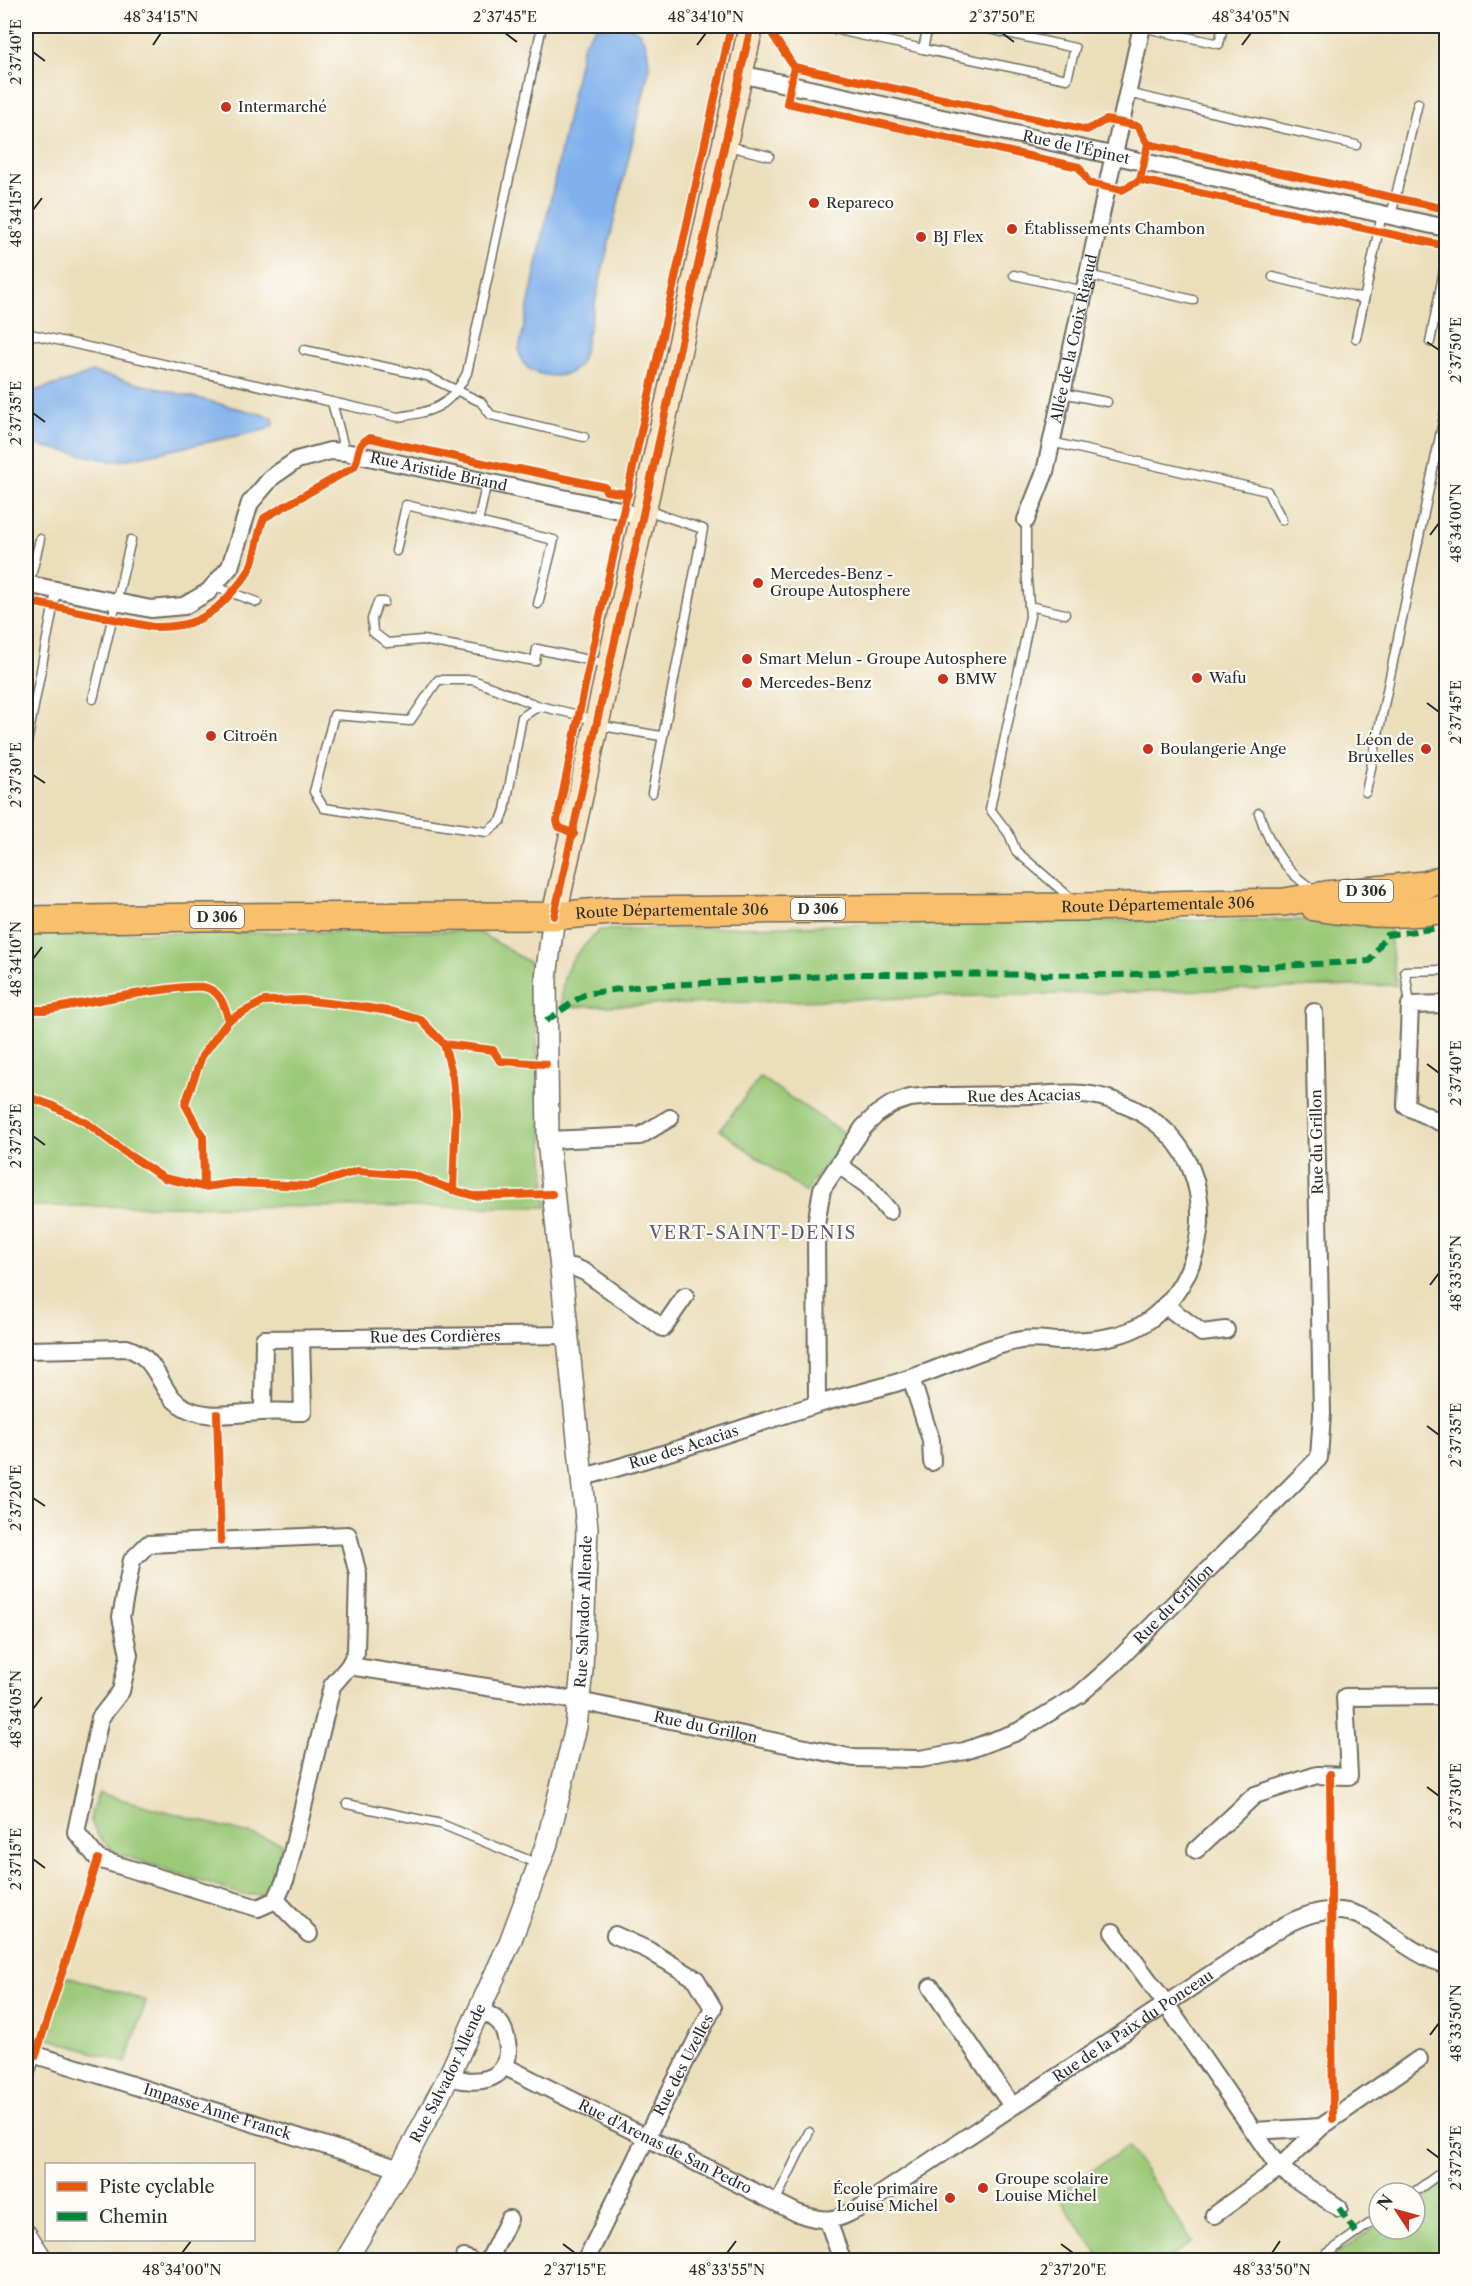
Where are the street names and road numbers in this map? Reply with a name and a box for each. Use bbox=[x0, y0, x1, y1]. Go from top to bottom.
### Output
street label: Rue de l'Épinet bbox=[1021, 126, 1132, 168]
street label: Allée de la Croix Rigaud bbox=[1046, 252, 1101, 426]
street label: Rue Aristide Briand bbox=[368, 448, 509, 495]
road number: D 306 bbox=[1339, 880, 1393, 902]
street label: Route Départementale 306 bbox=[1061, 893, 1255, 916]
road number: D 306 bbox=[791, 898, 845, 920]
street label: Route Départementale 306 bbox=[574, 900, 769, 923]
road number: D 306 bbox=[190, 906, 244, 928]
street label: Rue des Acacias bbox=[967, 1085, 1081, 1106]
street label: Rue du Grillon bbox=[1306, 1089, 1327, 1195]
street label: Rue des Cordières bbox=[369, 1326, 501, 1347]
street label: Rue des Acacias bbox=[627, 1420, 741, 1473]
street label: Rue Salvador Allende bbox=[570, 1535, 596, 1689]
street label: Rue du Grillon bbox=[1129, 1559, 1218, 1648]
street label: Rue du Grillon bbox=[652, 1707, 760, 1747]
street label: Rue de la Paix du Ponceau bbox=[1049, 1965, 1217, 2086]
street label: Rue Salvador Allende bbox=[406, 2001, 490, 2146]
street label: Rue des Uzelles bbox=[649, 2011, 717, 2119]
street label: Impasse Anne Franck bbox=[141, 2079, 295, 2144]
street label: Rue d'Arenas de San Pedro bbox=[575, 2095, 755, 2198]

